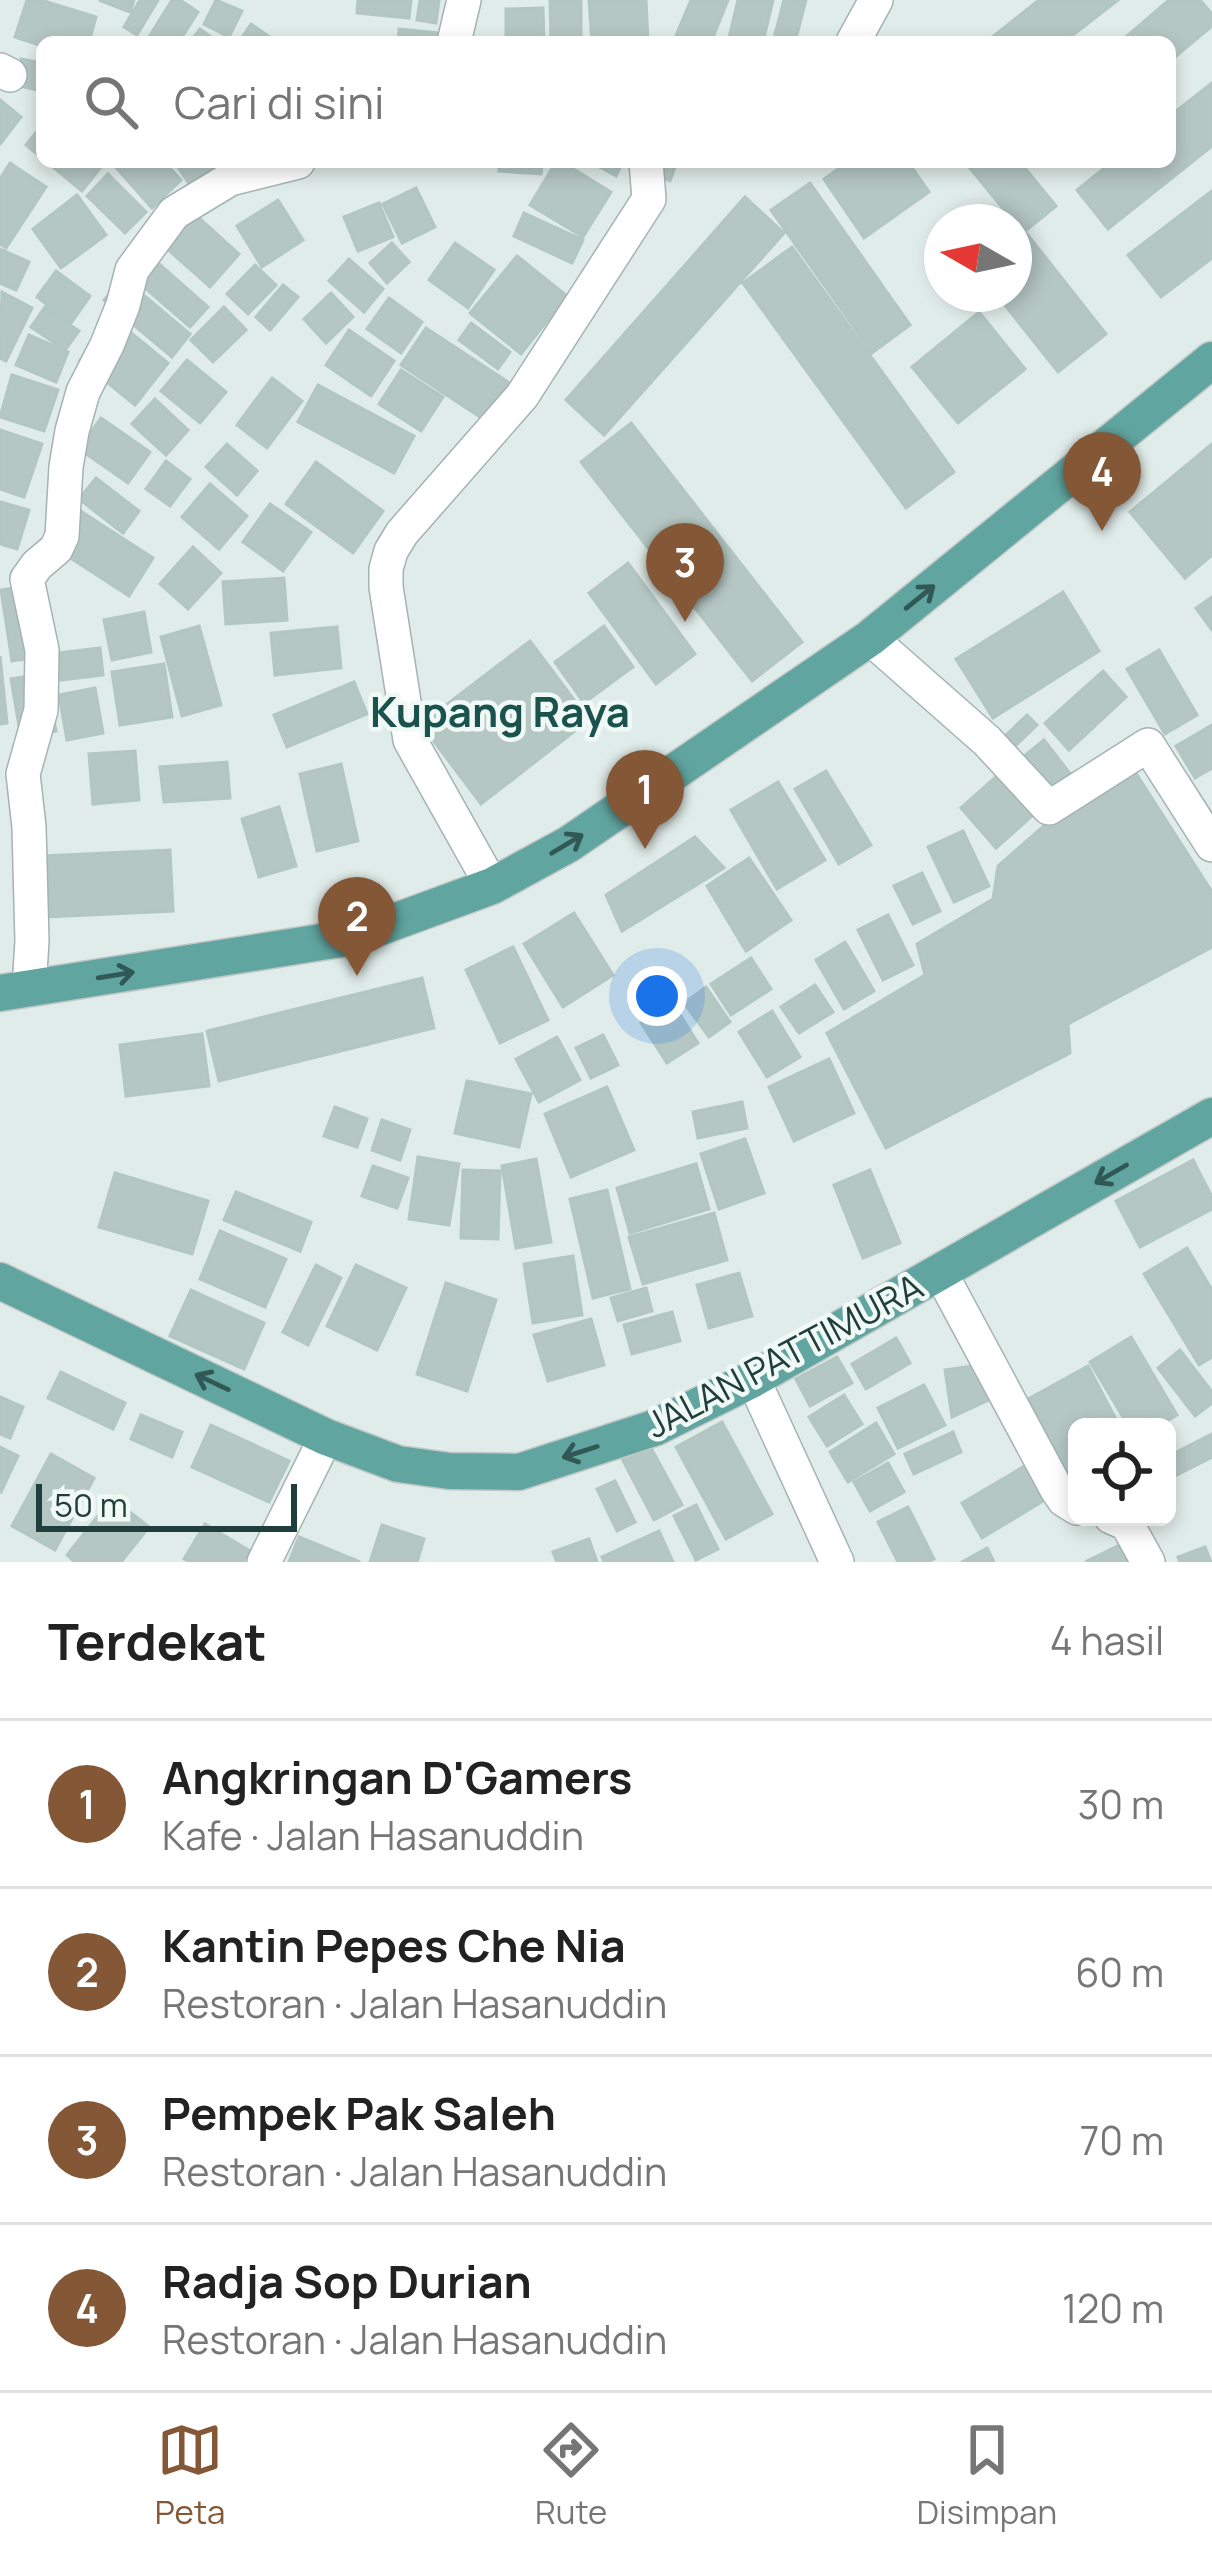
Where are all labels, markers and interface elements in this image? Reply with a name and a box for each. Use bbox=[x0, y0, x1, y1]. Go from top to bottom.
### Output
search box bbox=[36, 36, 1176, 168]
icon: search bbox=[78, 69, 144, 135]
text: Cari di sini bbox=[174, 71, 384, 133]
north arrow bbox=[924, 204, 1032, 312]
pin: 4 bbox=[1063, 432, 1141, 531]
pin: 3 bbox=[646, 523, 724, 622]
one-way arrow bbox=[904, 583, 935, 611]
district label: Kupang Raya bbox=[370, 682, 630, 740]
pin: 1 bbox=[606, 750, 684, 849]
one-way arrow bbox=[549, 832, 583, 856]
pin: 2 bbox=[318, 877, 396, 976]
one-way arrow bbox=[95, 963, 134, 986]
your location bbox=[627, 966, 687, 1026]
one-way arrow bbox=[1094, 1163, 1129, 1187]
street label: JALAN PATTIMURA bbox=[637, 1261, 931, 1449]
one-way arrow bbox=[195, 1370, 231, 1392]
map controls bbox=[1068, 1418, 1176, 1526]
button: locate bbox=[1068, 1418, 1176, 1526]
one-way arrow bbox=[562, 1443, 600, 1465]
scale bar bbox=[36, 1478, 297, 1531]
text: 50 m bbox=[54, 1482, 128, 1527]
text: Terdekat bbox=[48, 1606, 266, 1675]
text: 4 hasil bbox=[1050, 1613, 1164, 1667]
text: Angkringan D'Gamers bbox=[162, 1746, 632, 1808]
text: 1 bbox=[78, 1777, 96, 1831]
text: 30 m bbox=[1078, 1777, 1164, 1831]
text: Kafe · Jalan Hasanuddin bbox=[162, 1808, 584, 1862]
text: Kantin Pepes Che Nia bbox=[162, 1914, 626, 1976]
text: 2 bbox=[75, 1945, 99, 1999]
text: 60 m bbox=[1075, 1945, 1164, 1999]
text: Restoran · Jalan Hasanuddin bbox=[162, 1976, 667, 2030]
text: Pempek Pak Saleh bbox=[162, 2082, 556, 2144]
text: 3 bbox=[76, 2113, 98, 2167]
text: 70 m bbox=[1080, 2113, 1164, 2167]
text: Restoran · Jalan Hasanuddin bbox=[162, 2144, 667, 2198]
text: Radja Sop Durian bbox=[162, 2250, 532, 2312]
text: 4 bbox=[75, 2281, 99, 2335]
text: 120 m bbox=[1062, 2281, 1164, 2335]
text: Restoran · Jalan Hasanuddin bbox=[162, 2312, 667, 2366]
tab: Peta bbox=[155, 2417, 225, 2534]
tab: Rute bbox=[535, 2417, 607, 2534]
tab: Disimpan bbox=[917, 2417, 1057, 2534]

